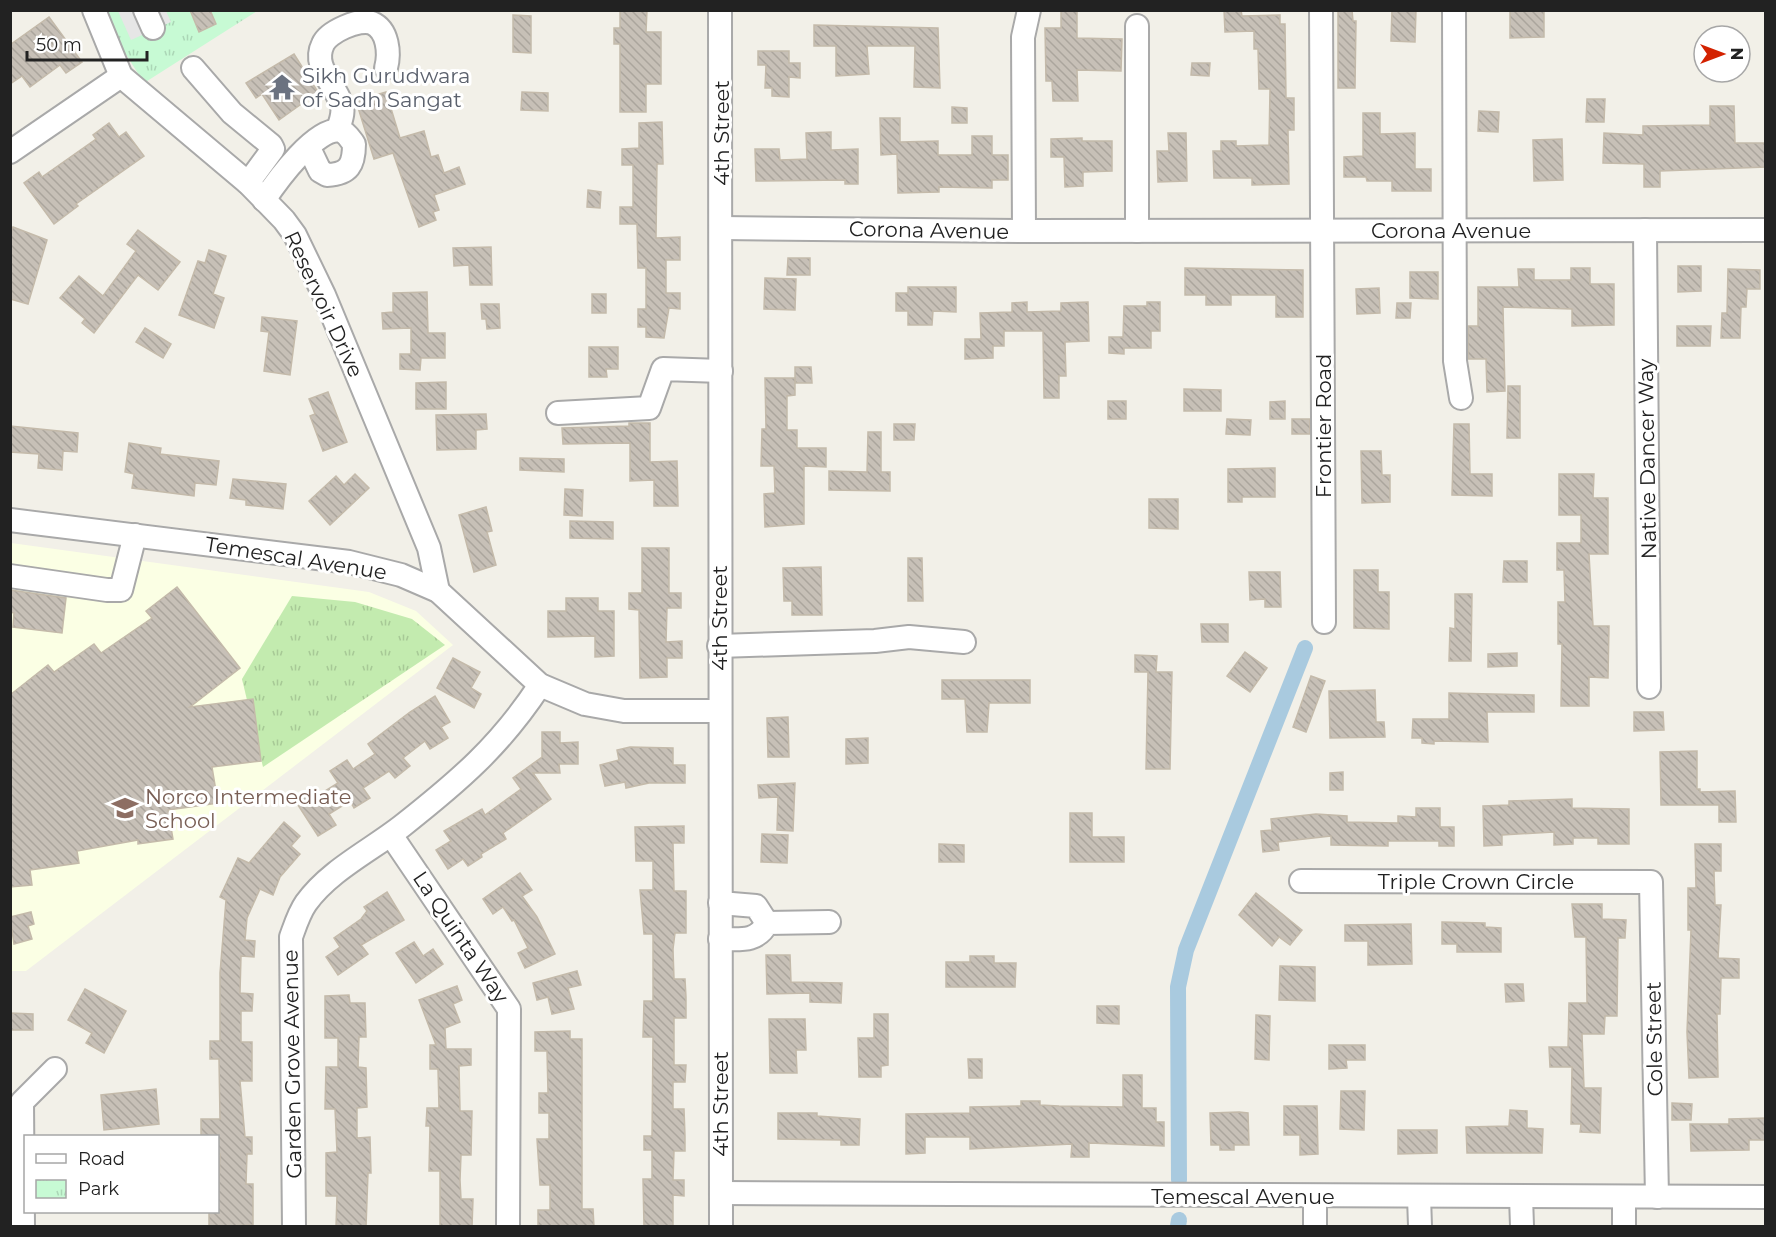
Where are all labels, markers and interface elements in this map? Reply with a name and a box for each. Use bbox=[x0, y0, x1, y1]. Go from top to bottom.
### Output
scale bar bbox=[27, 24, 147, 62]
north arrow bbox=[1692, 24, 1752, 84]
text: 50 m bbox=[36, 34, 82, 56]
text: N bbox=[1727, 48, 1746, 60]
place label: Sikh Gurudwara of Sadh Sangat bbox=[302, 63, 470, 112]
temple icon: Sikh Gurudwara of Sadh Sangat bbox=[267, 72, 297, 102]
street label: 4th Street bbox=[709, 80, 734, 186]
street label: Corona Avenue bbox=[849, 216, 1009, 244]
street label: Corona Avenue bbox=[1371, 218, 1531, 243]
street label: Reservoir Drive bbox=[279, 227, 369, 381]
street label: Frontier Road bbox=[1311, 354, 1336, 498]
street label: Native Dancer Way bbox=[1633, 358, 1661, 560]
street label: Temescal Avenue bbox=[203, 531, 389, 585]
street label: 4th Street bbox=[707, 565, 732, 671]
place label: Norco Intermediate School bbox=[145, 784, 351, 833]
school or university icon: Norco Intermediate School bbox=[110, 793, 140, 823]
street label: La Quinta Way bbox=[408, 866, 515, 1008]
street label: Triple Crown Circle bbox=[1378, 869, 1574, 894]
street label: Garden Grove Avenue bbox=[278, 949, 306, 1179]
street label: Cole Street bbox=[1640, 981, 1668, 1097]
street label: 4th Street bbox=[708, 1051, 733, 1157]
legend bbox=[24, 1135, 219, 1213]
text: Road bbox=[78, 1148, 125, 1170]
text: Park bbox=[78, 1178, 119, 1200]
street label: Temescal Avenue bbox=[1151, 1184, 1335, 1209]

